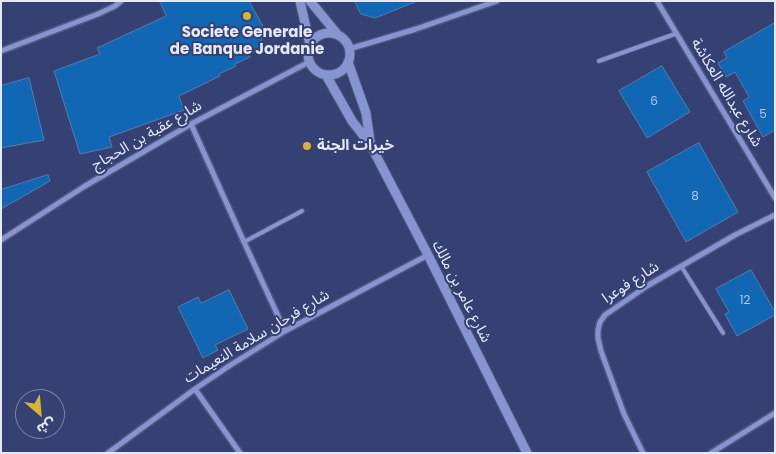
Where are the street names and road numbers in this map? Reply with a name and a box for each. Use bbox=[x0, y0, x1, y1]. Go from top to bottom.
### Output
street label: شارع عبدالله العكاشة bbox=[686, 35, 766, 151]
street label: شارع عقبة بن الحجاج bbox=[89, 97, 205, 175]
street label: شارع عامر بن مالك bbox=[428, 238, 494, 346]
street label: شارع فوعرا bbox=[599, 258, 663, 308]
street label: شارع فرحان سلامة النعيمات bbox=[181, 286, 333, 388]

